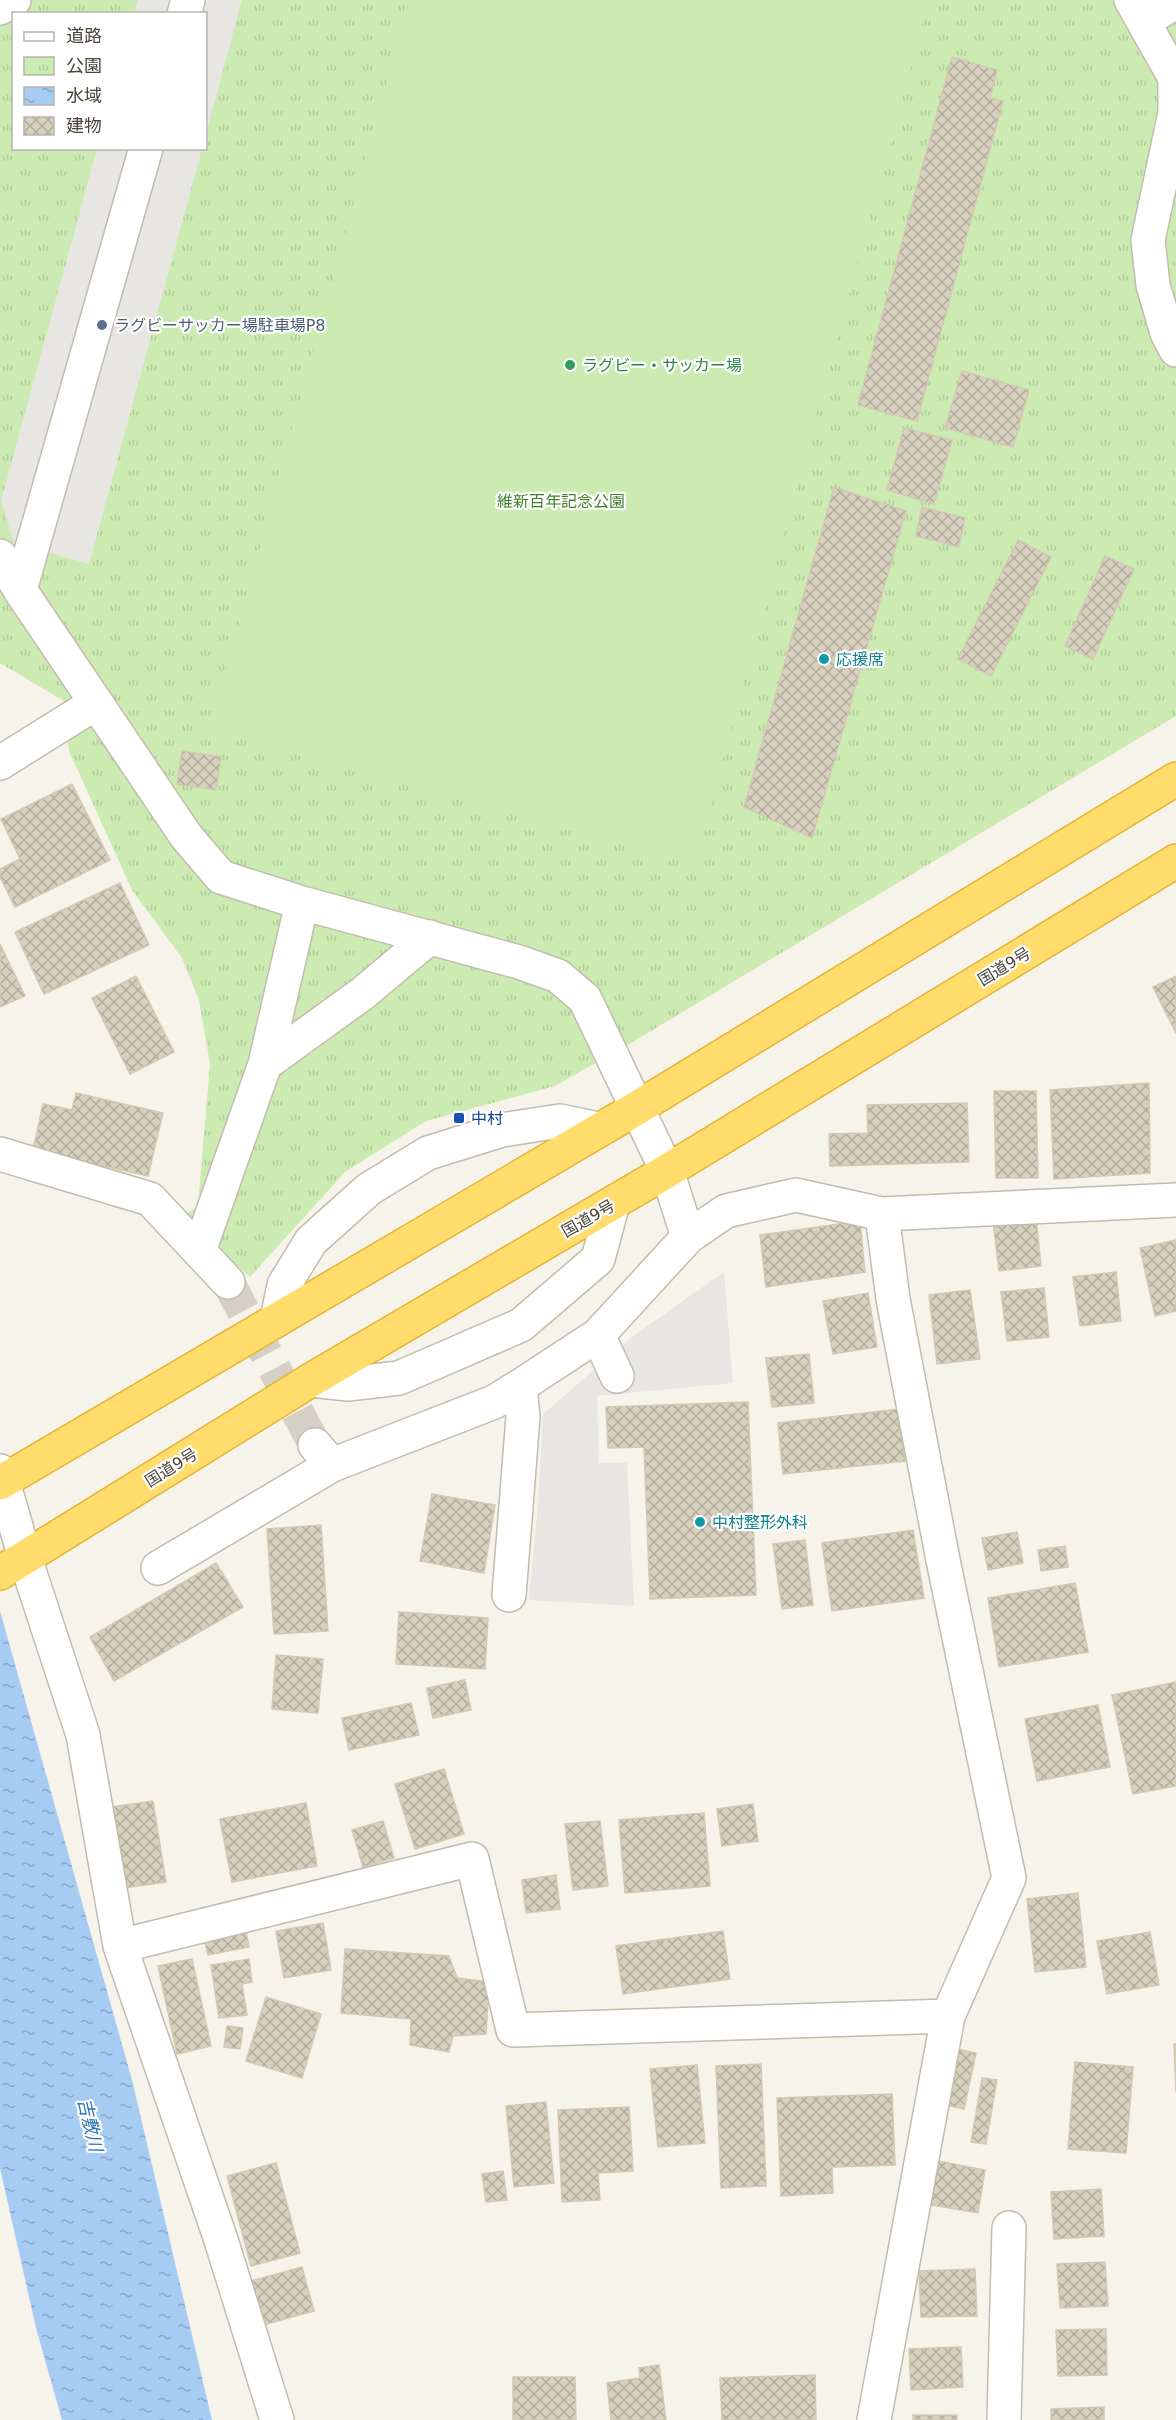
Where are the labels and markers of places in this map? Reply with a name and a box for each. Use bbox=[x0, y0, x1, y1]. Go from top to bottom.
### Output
place label: ラグビーサッカー場駐車場P8 bbox=[114, 316, 326, 335]
marker: ラグビーサッカー場駐車場P8 bbox=[95, 318, 109, 332]
place label: ラグビー・サッカー場 bbox=[582, 356, 742, 375]
marker: ラグビー・サッカー場 bbox=[563, 358, 577, 372]
place label: 応援席 bbox=[836, 650, 884, 669]
marker: 応援席 bbox=[817, 652, 831, 666]
place label: 中村 bbox=[471, 1109, 503, 1128]
marker: 中村 bbox=[452, 1111, 466, 1125]
place label: 中村整形外科 bbox=[712, 1513, 808, 1532]
marker: 中村整形外科 bbox=[693, 1515, 707, 1529]

